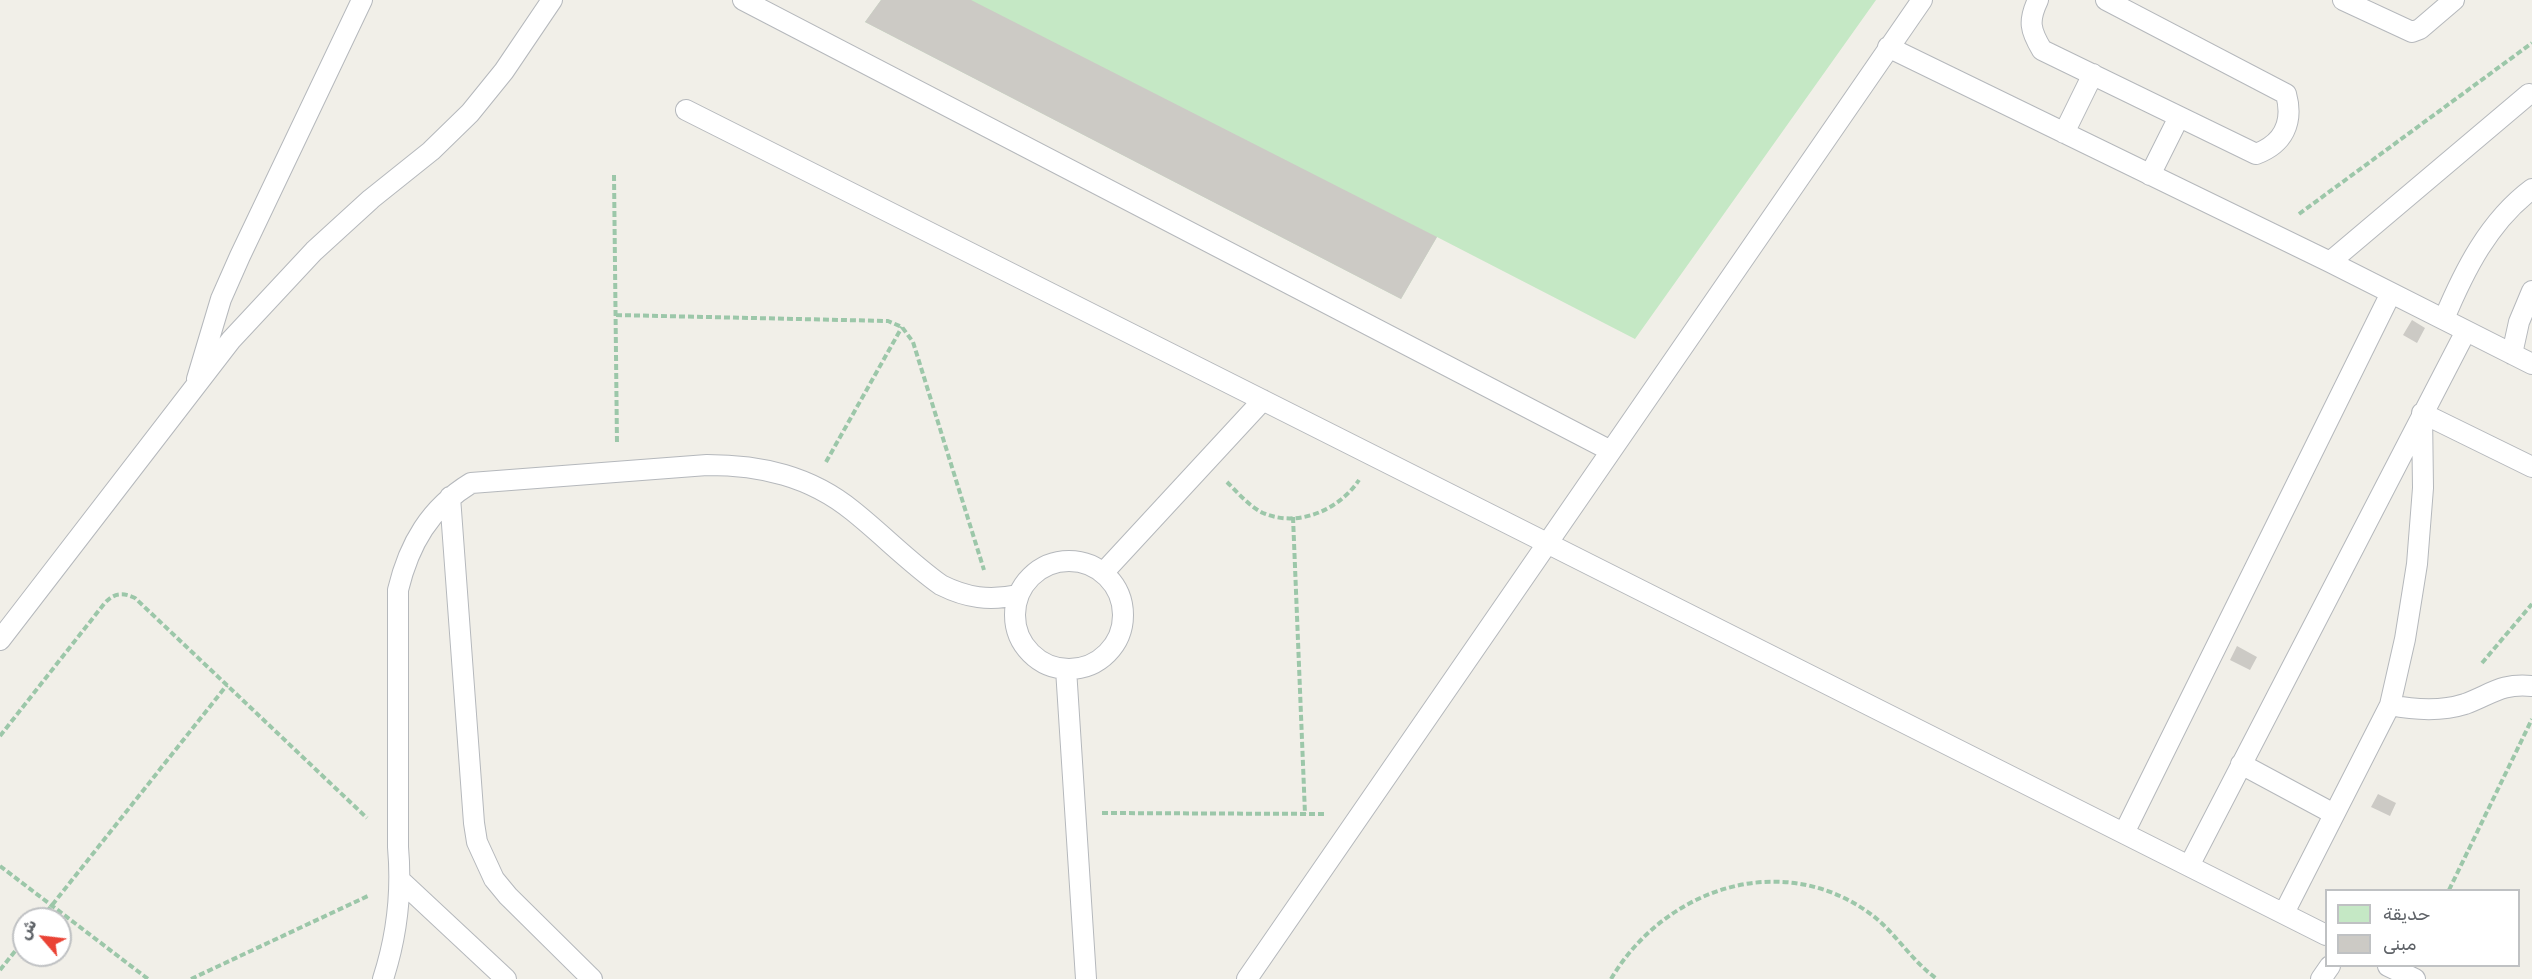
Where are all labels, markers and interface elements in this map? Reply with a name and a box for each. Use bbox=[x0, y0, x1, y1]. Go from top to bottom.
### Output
legend bbox=[2325, 889, 2520, 967]
text: حديقة bbox=[2383, 903, 2430, 925]
north arrow bbox=[12, 907, 72, 967]
text: ش bbox=[14, 916, 41, 943]
text: مبنى bbox=[2383, 933, 2417, 955]

